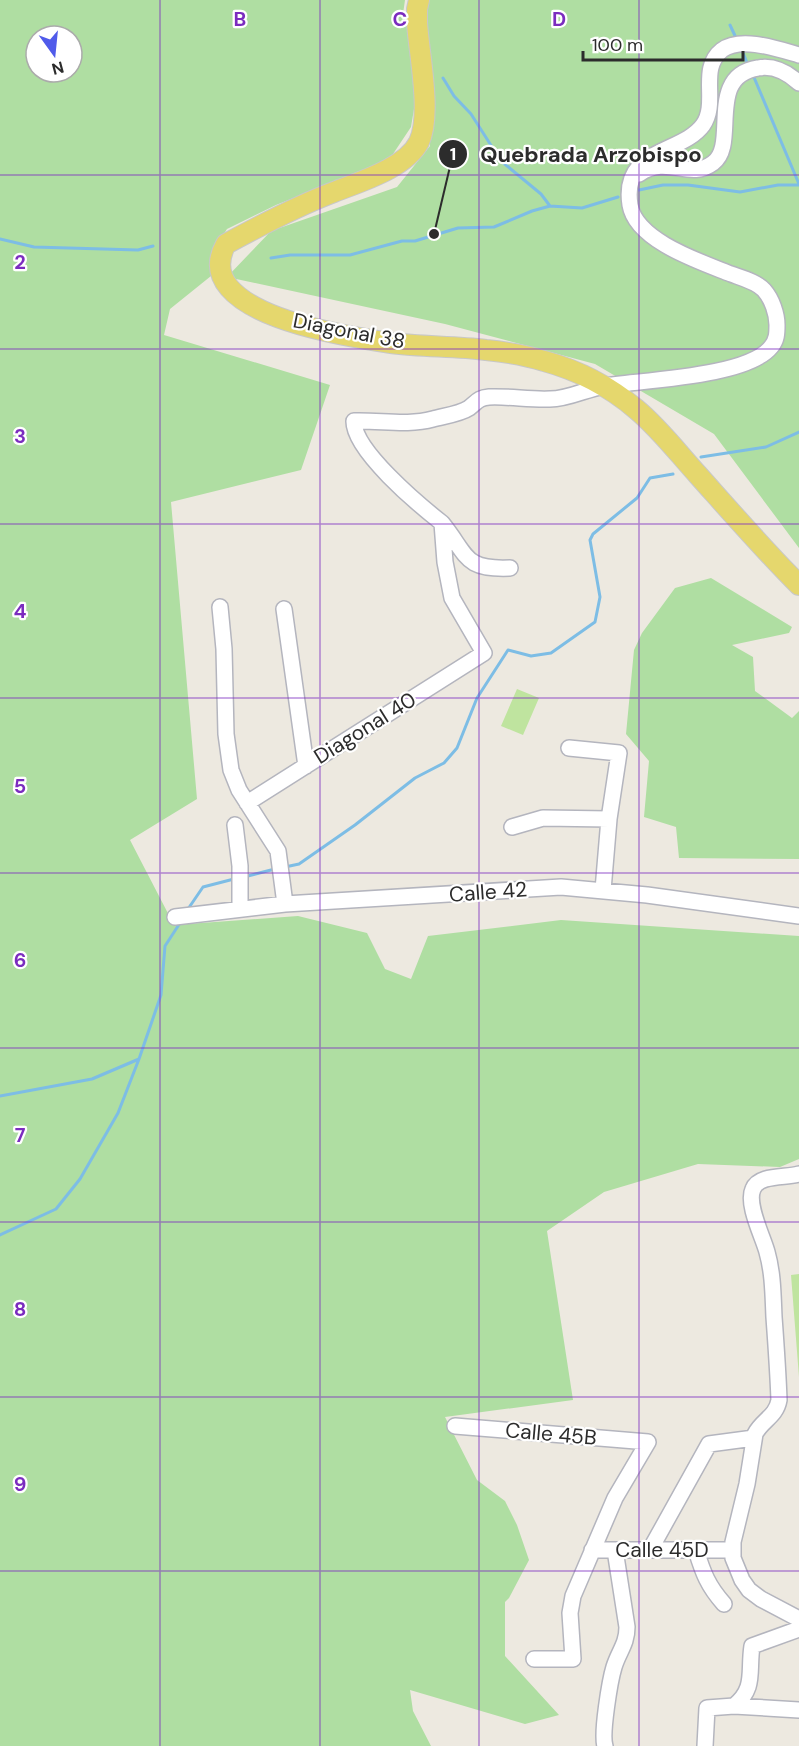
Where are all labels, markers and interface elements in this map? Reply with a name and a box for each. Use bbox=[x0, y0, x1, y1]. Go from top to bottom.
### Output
text: B bbox=[234, 6, 246, 32]
text: C bbox=[393, 6, 407, 32]
text: D bbox=[552, 6, 566, 32]
north arrow bbox=[24, 24, 84, 84]
scale bar bbox=[583, 24, 744, 62]
text: 100 m bbox=[592, 33, 643, 57]
text: N bbox=[49, 56, 66, 80]
callout: Quebrada Arzobispo bbox=[438, 134, 714, 174]
text: Quebrada Arzobispo bbox=[480, 140, 702, 169]
text: 1 bbox=[450, 142, 456, 166]
text: 2 bbox=[14, 249, 26, 275]
street label: Diagonal 38 bbox=[291, 306, 407, 356]
text: 3 bbox=[14, 423, 26, 449]
text: 4 bbox=[14, 598, 27, 624]
street label: Diagonal 40 bbox=[309, 686, 421, 770]
text: 5 bbox=[14, 773, 26, 799]
street label: Calle 42 bbox=[448, 875, 528, 909]
text: 6 bbox=[14, 947, 26, 973]
text: 7 bbox=[15, 1122, 26, 1148]
text: 8 bbox=[14, 1296, 26, 1322]
street label: Calle 45B bbox=[504, 1416, 598, 1452]
text: 9 bbox=[14, 1471, 26, 1497]
street label: Calle 45D bbox=[615, 1536, 709, 1564]

